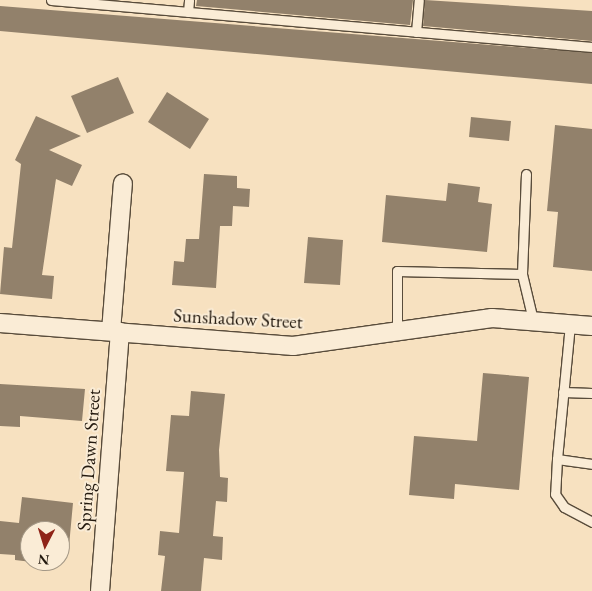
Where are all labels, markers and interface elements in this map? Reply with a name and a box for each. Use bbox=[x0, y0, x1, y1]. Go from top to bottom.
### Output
street label: Sunshadow Street bbox=[173, 304, 303, 334]
street label: Spring Dawn Street bbox=[73, 388, 105, 532]
north arrow bbox=[20, 521, 70, 571]
text: N bbox=[37, 550, 50, 569]

